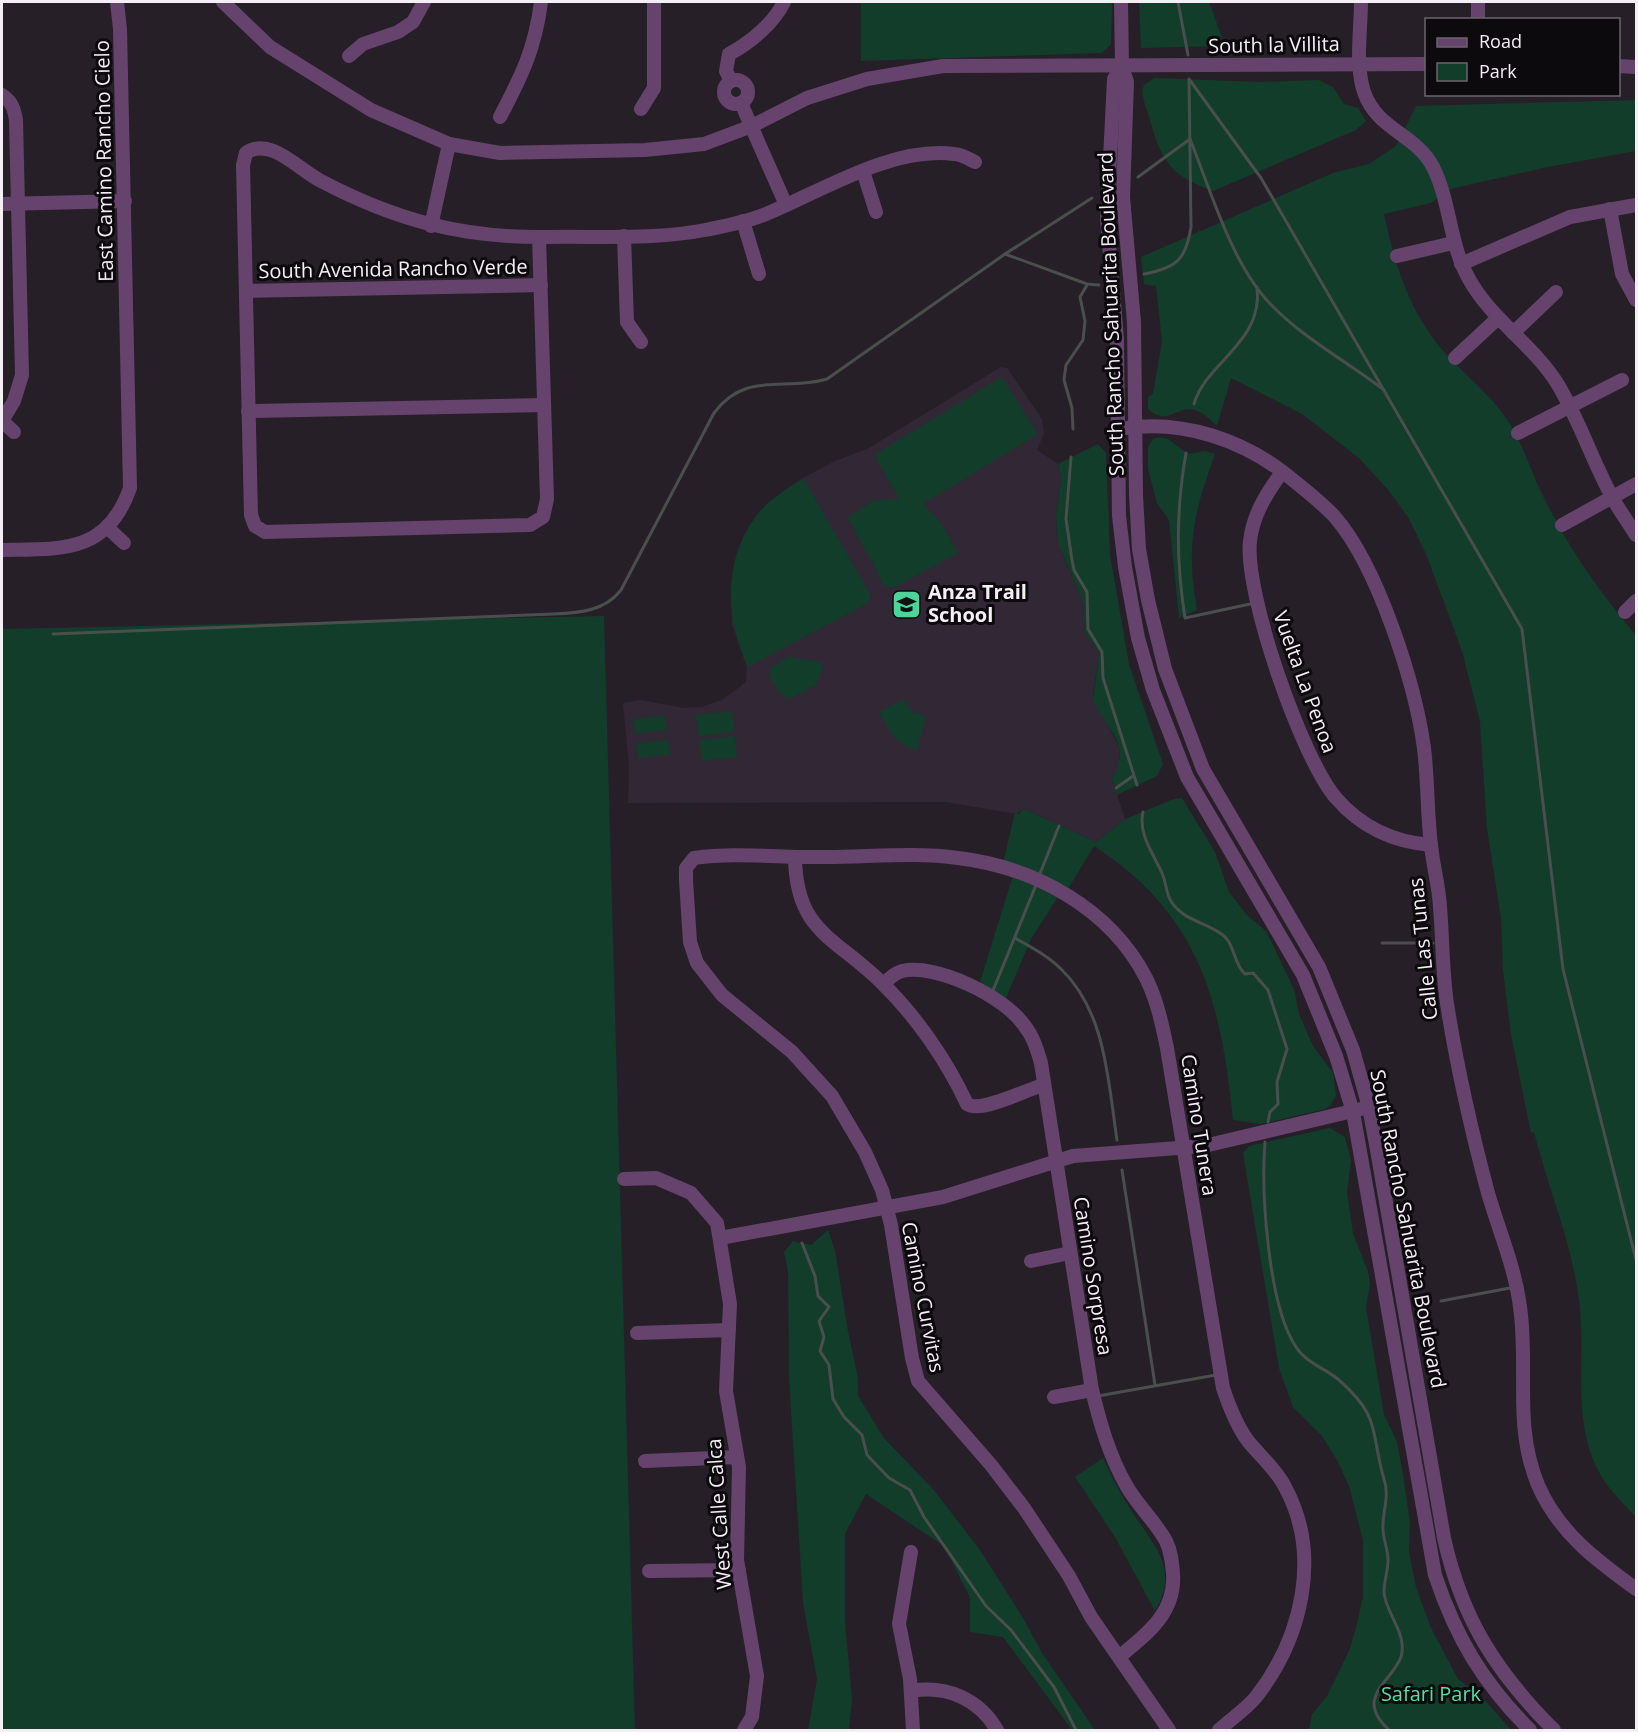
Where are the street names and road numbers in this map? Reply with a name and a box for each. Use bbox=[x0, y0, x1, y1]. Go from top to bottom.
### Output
street label: South la Villita bbox=[1208, 30, 1340, 59]
street label: East Camino Rancho Cielo bbox=[88, 40, 119, 282]
street label: South Rancho Sahuarita Boulevard bbox=[1091, 152, 1130, 476]
street label: South Avenida Rancho Verde bbox=[258, 253, 528, 284]
street label: Vuelta La Penoa bbox=[1267, 607, 1344, 757]
street label: Calle Las Tunas bbox=[1402, 877, 1443, 1021]
street label: Camino Tunera bbox=[1175, 1052, 1224, 1198]
street label: South Rancho Sahuarita Boulevard bbox=[1364, 1067, 1453, 1391]
street label: Camino Sorpresa bbox=[1068, 1195, 1119, 1357]
street label: Camino Curvitas bbox=[896, 1219, 951, 1374]
street label: West Calle Calca bbox=[700, 1438, 737, 1590]

